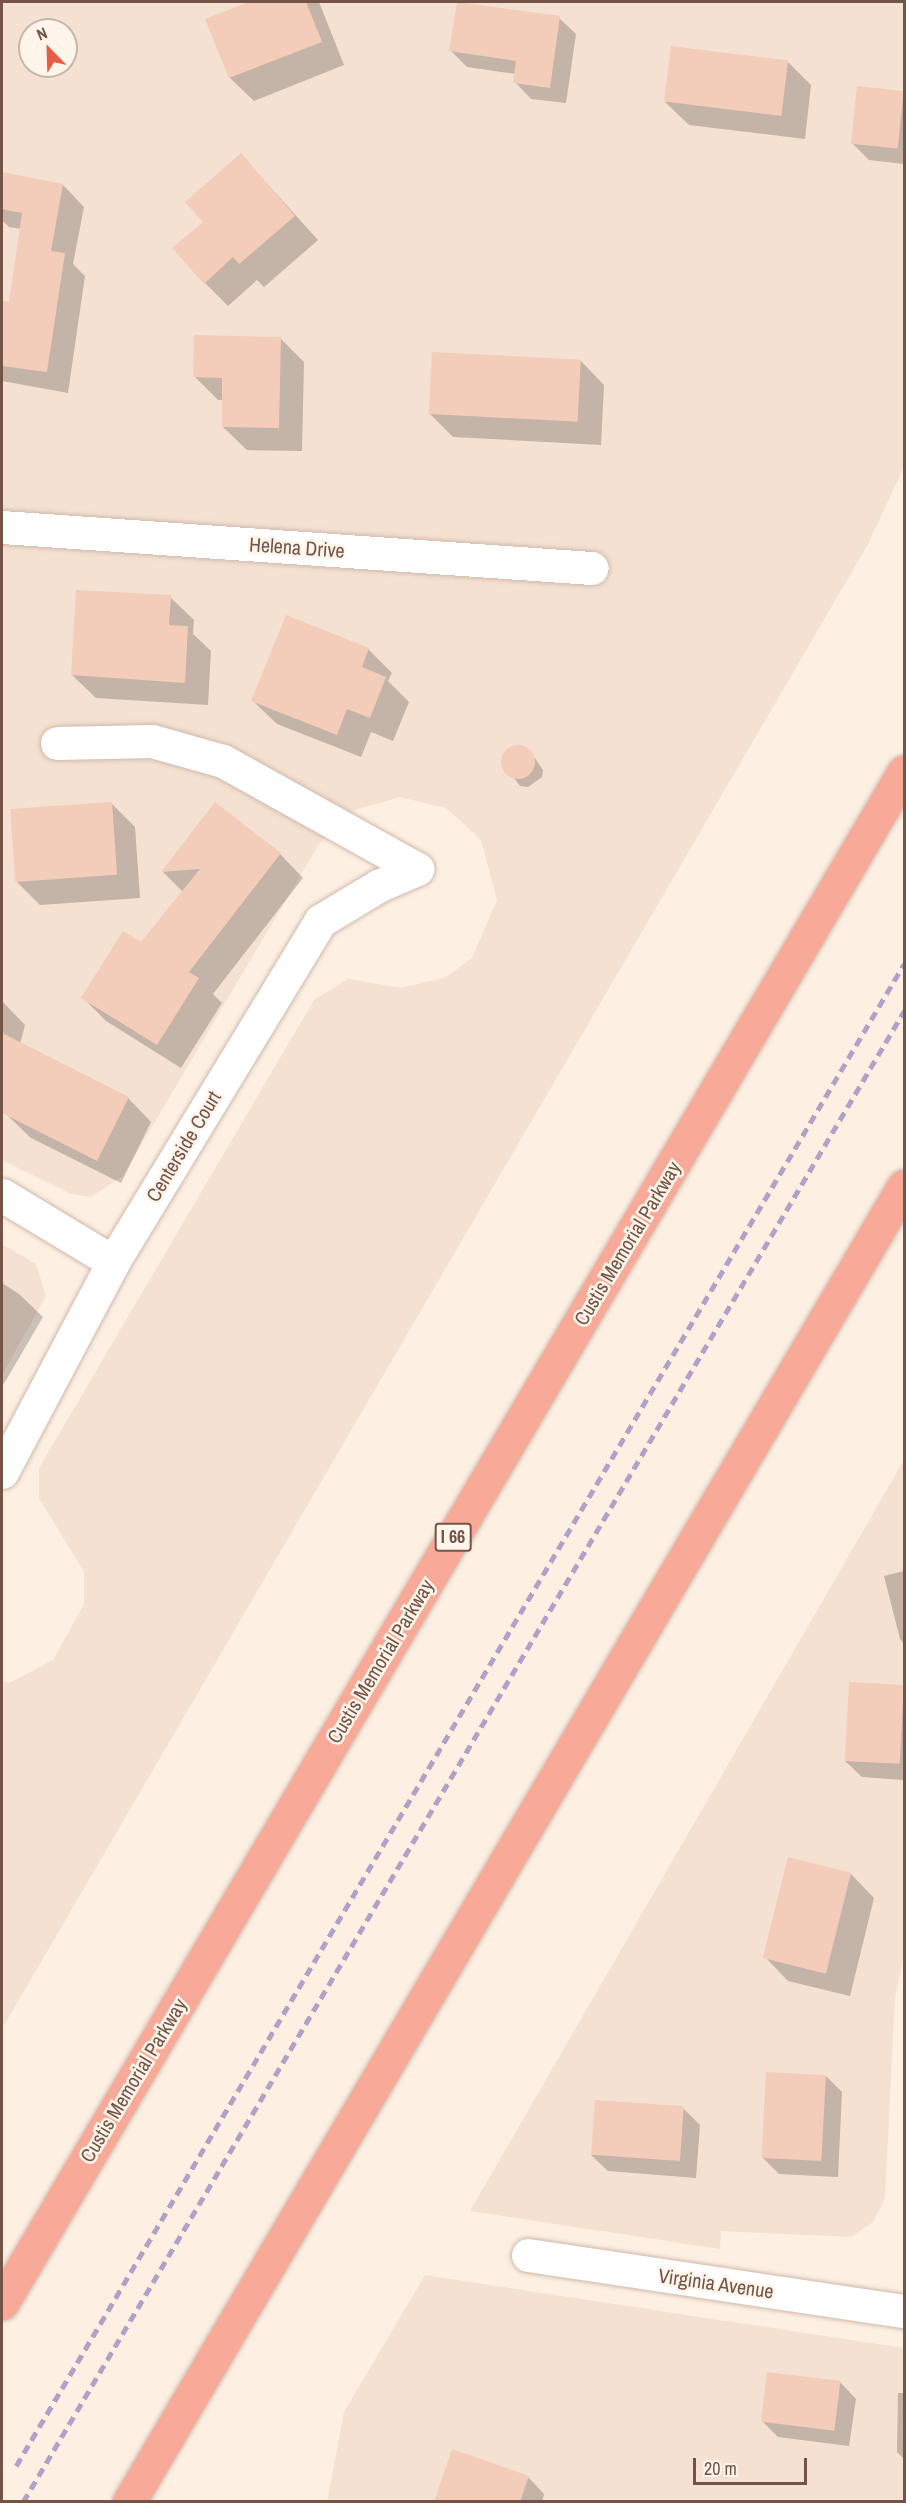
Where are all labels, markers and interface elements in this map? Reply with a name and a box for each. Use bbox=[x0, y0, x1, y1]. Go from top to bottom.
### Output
north arrow bbox=[18, 18, 78, 78]
text: N bbox=[33, 21, 50, 45]
street label: Helena Drive bbox=[248, 532, 346, 562]
street label: Centerside Court bbox=[141, 1086, 225, 1206]
street label: Custis Memorial Parkway bbox=[569, 1157, 685, 1329]
road number: I 66 bbox=[434, 1522, 472, 1552]
street label: Custis Memorial Parkway bbox=[322, 1575, 438, 1747]
street label: Custis Memorial Parkway bbox=[75, 1994, 191, 2166]
street label: Virginia Avenue bbox=[656, 2263, 776, 2303]
scale bar bbox=[696, 2446, 810, 2484]
text: 20 m bbox=[704, 2456, 737, 2481]

